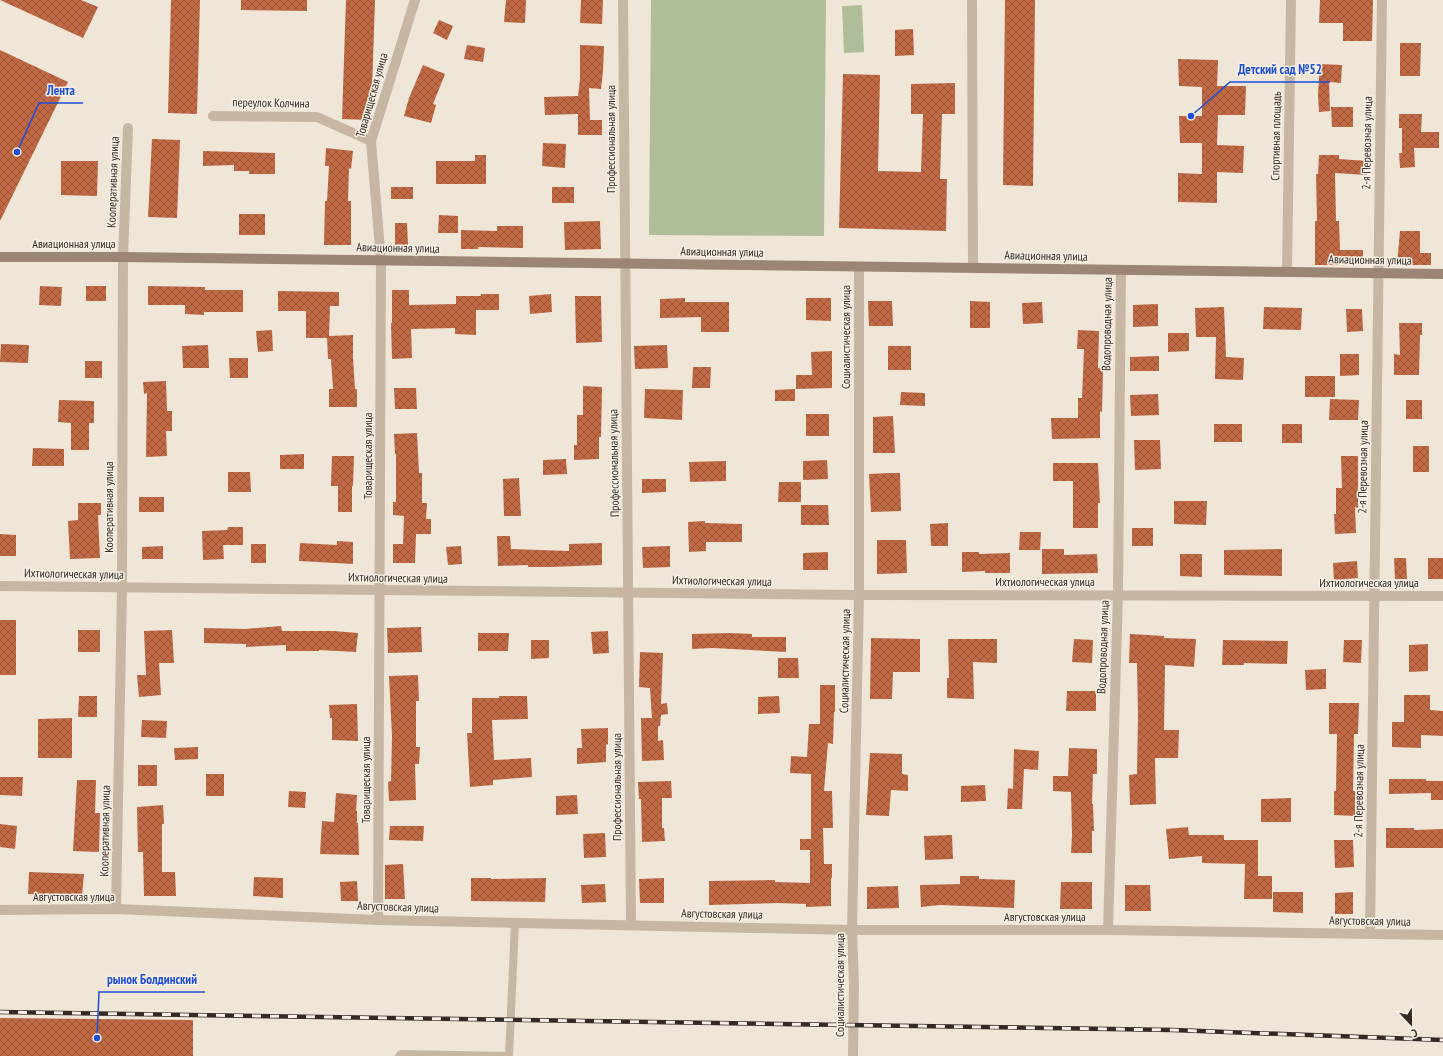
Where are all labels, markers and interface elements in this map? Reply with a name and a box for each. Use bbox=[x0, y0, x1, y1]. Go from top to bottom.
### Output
street label: Товарищеская улица bbox=[352, 51, 391, 139]
callout: Детский сад №52 bbox=[1230, 57, 1330, 82]
text: Детский сад №52 bbox=[1238, 61, 1322, 78]
callout: Лента bbox=[39, 78, 83, 103]
text: Лента bbox=[46, 82, 75, 99]
street label: Профессиональная улица bbox=[603, 85, 618, 193]
street label: Спортивная площадь bbox=[1267, 91, 1284, 181]
street label: переулок Колчина bbox=[232, 94, 310, 111]
street label: 2-я Перевозная улица bbox=[1358, 96, 1375, 190]
street label: Кооперативная улица bbox=[103, 136, 122, 228]
street label: Авиационная улица bbox=[32, 236, 116, 251]
street label: Авиационная улица bbox=[356, 239, 440, 256]
street label: Авиационная улица bbox=[680, 243, 764, 260]
street label: Авиационная улица bbox=[1004, 247, 1088, 264]
street label: Авиационная улица bbox=[1328, 251, 1412, 268]
street label: Водопроводная улица bbox=[1098, 277, 1115, 371]
street label: Социалистическая улица bbox=[838, 285, 853, 389]
street label: Профессиональная улица bbox=[605, 409, 622, 517]
street label: Товарищеская улица bbox=[360, 412, 375, 500]
street label: 2-я Перевозная улица bbox=[1354, 420, 1371, 514]
street label: Кооперативная улица bbox=[101, 461, 116, 553]
street label: Ихтиологическая улица bbox=[24, 565, 124, 582]
street label: Ихтиологическая улица bbox=[348, 569, 448, 586]
street label: Ихтиологическая улица bbox=[672, 572, 772, 589]
street label: Ихтиологическая улица bbox=[995, 574, 1095, 589]
street label: Ихтиологическая улица bbox=[1319, 575, 1419, 590]
street label: Водопроводная улица bbox=[1093, 600, 1112, 694]
street label: Социалистическая улица bbox=[836, 609, 853, 713]
street label: Профессиональная улица bbox=[609, 733, 624, 841]
street label: Товарищеская улица bbox=[358, 736, 373, 824]
street label: 2-я Перевозная улица bbox=[1350, 744, 1367, 838]
street label: Кооперативная улица bbox=[96, 785, 113, 877]
street label: Августовская улица bbox=[33, 889, 115, 904]
street label: Августовская улица bbox=[357, 898, 439, 915]
street label: Августовская улица bbox=[681, 905, 763, 922]
street label: Августовская улица bbox=[1004, 909, 1086, 924]
street label: Августовская улица bbox=[1329, 912, 1411, 929]
street label: Социалистическая улица bbox=[832, 933, 847, 1037]
callout: рынок Болдинский bbox=[99, 967, 205, 992]
text: рынок Болдинский bbox=[107, 971, 197, 988]
north arrow bbox=[1391, 1004, 1431, 1044]
text: С bbox=[1410, 1026, 1420, 1041]

